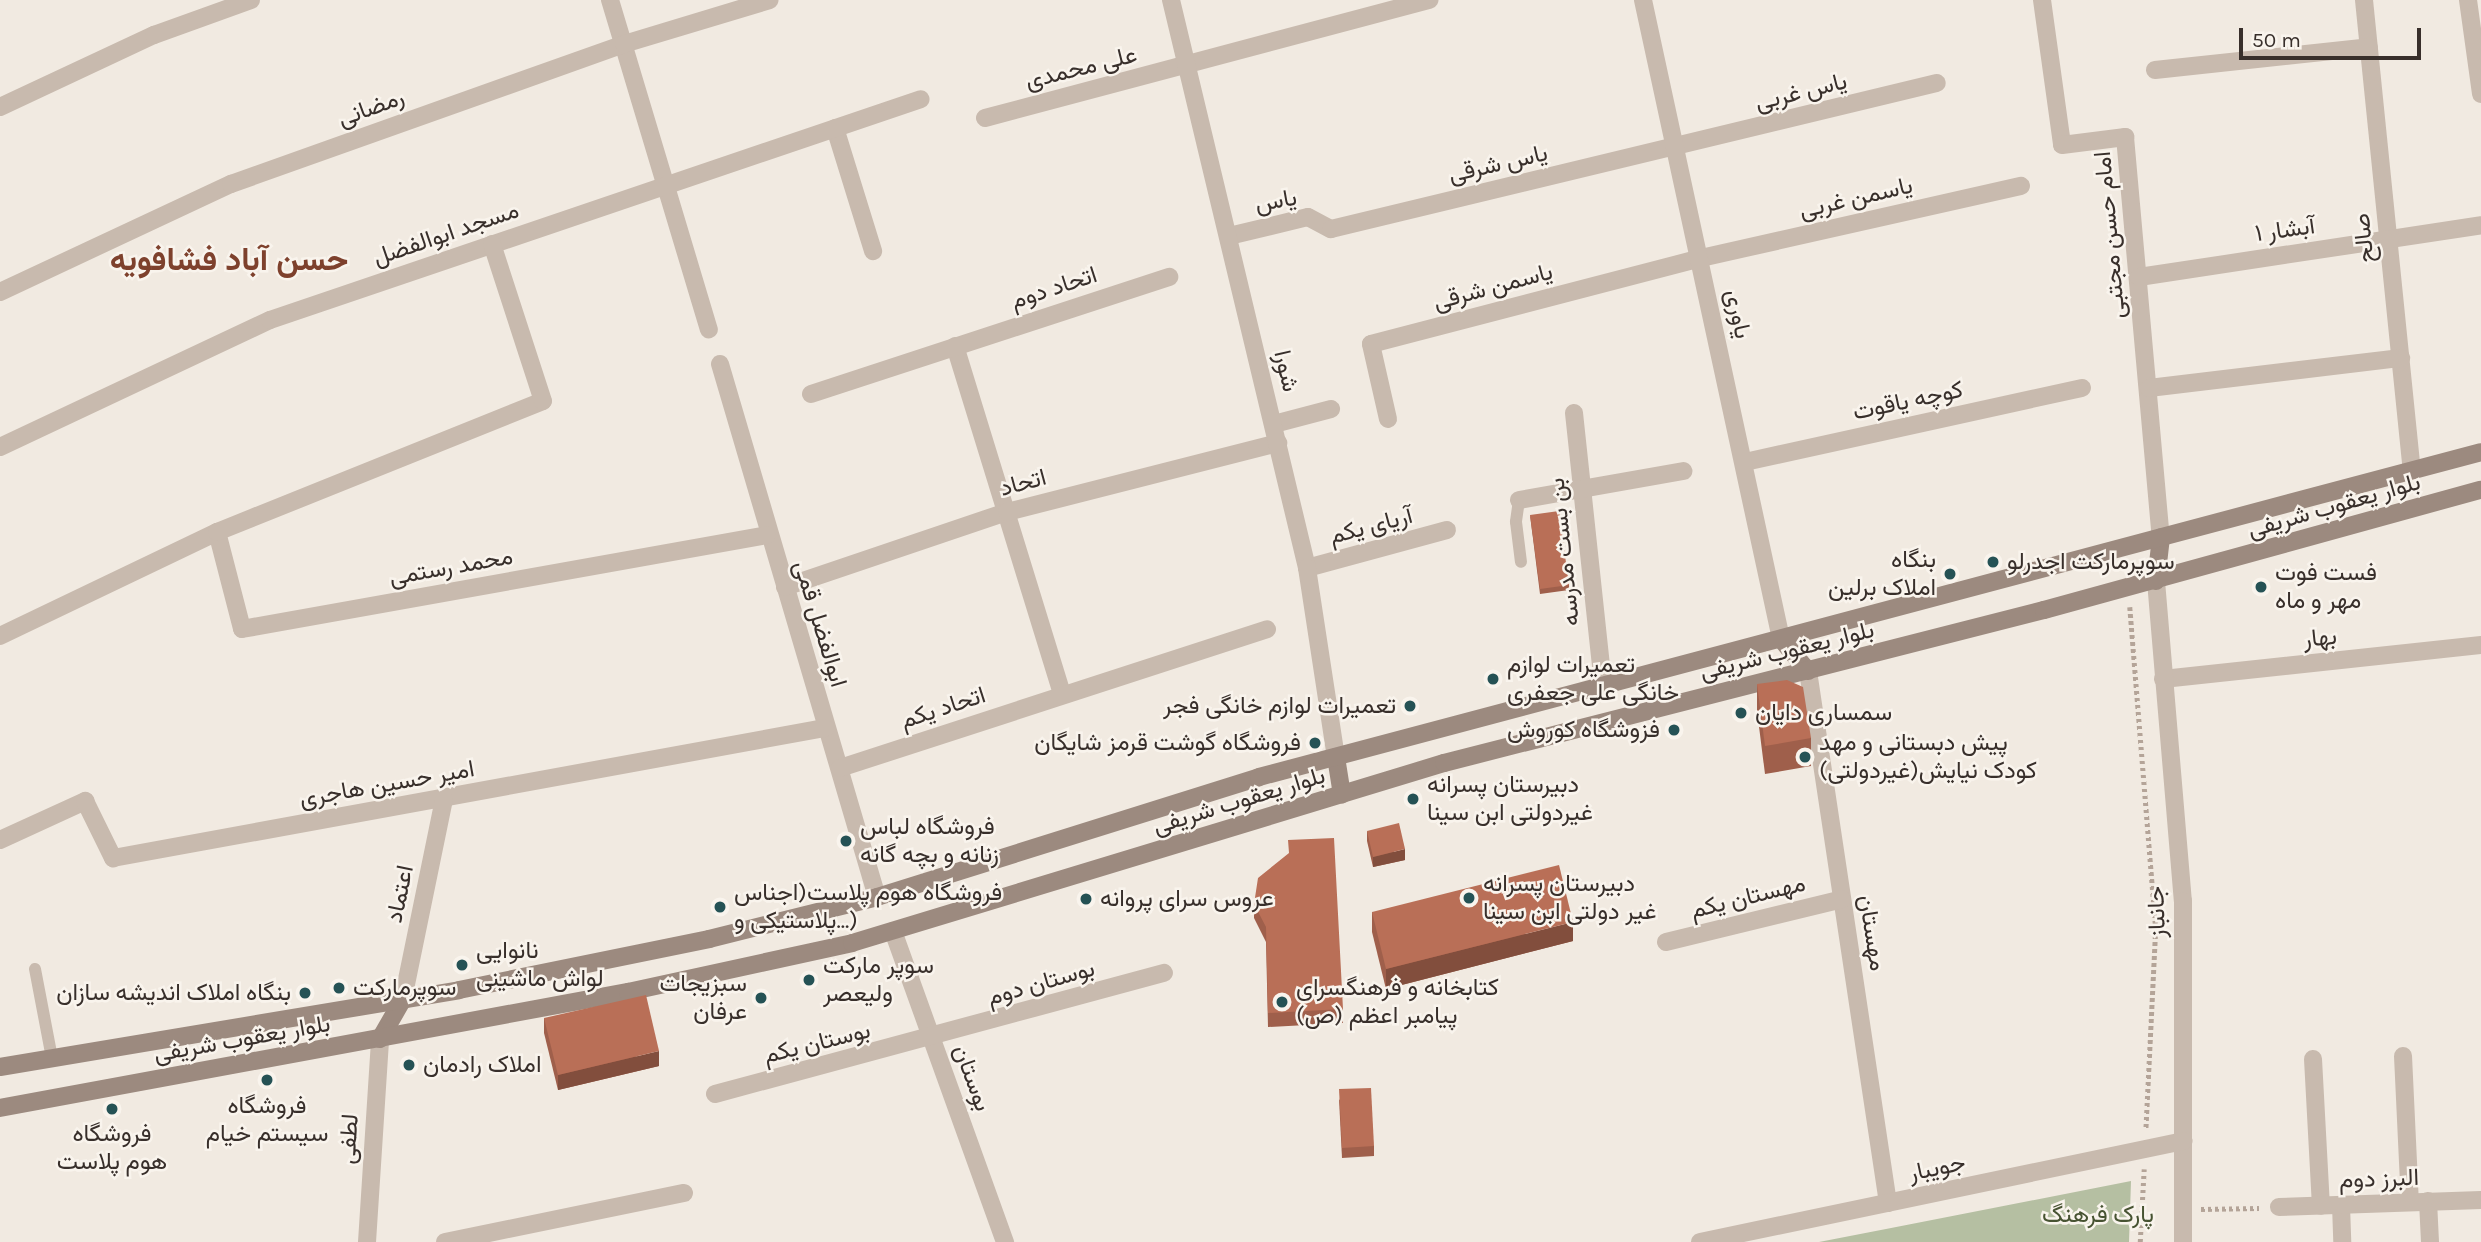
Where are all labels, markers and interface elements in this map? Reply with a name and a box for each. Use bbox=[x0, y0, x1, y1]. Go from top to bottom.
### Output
scale bar bbox=[2243, 14, 2425, 58]
text: 50 m bbox=[2252, 28, 2301, 52]
street label: علی محمدی bbox=[1022, 40, 1140, 96]
street label: یاس غربی bbox=[1752, 67, 1850, 117]
street label: رمضانی bbox=[334, 83, 408, 133]
street label: یاس شرقی bbox=[1446, 139, 1550, 189]
street label: امام حسن مجتبی bbox=[2088, 150, 2132, 320]
street label: یاسمن غربی bbox=[1796, 171, 1916, 225]
street label: یاس bbox=[1253, 183, 1299, 219]
street label: مسجد ابوالفضل bbox=[369, 196, 523, 272]
street label: آبشار ۱ bbox=[2253, 212, 2317, 248]
street label: صالح bbox=[2347, 212, 2381, 264]
district label: حسن آباد فشافویه bbox=[110, 241, 348, 279]
street label: یاسمن شرقی bbox=[1430, 257, 1556, 317]
street label: اتحاد دوم bbox=[1007, 261, 1101, 315]
street label: یاوری bbox=[1719, 287, 1757, 341]
street label: شورا bbox=[1267, 347, 1305, 395]
street label: کوچه یاقوت bbox=[1850, 375, 1966, 427]
street label: اتحاد bbox=[997, 463, 1049, 503]
street label: بلوار یعقوب شریفی bbox=[2244, 468, 2424, 544]
street label: بن بست مدرسه bbox=[1542, 477, 1586, 627]
street label: آریای یکم bbox=[1326, 501, 1416, 551]
street label: محمد رستمی bbox=[387, 542, 515, 592]
place label: بنگاه املاک برلین bbox=[1828, 546, 1936, 602]
place label: سوپرمارکت اجدرلو bbox=[2007, 548, 2175, 576]
marker: سوپرمارکت اجدرلو bbox=[1985, 554, 2001, 570]
street label: ابوالفضل قمی bbox=[787, 557, 853, 691]
place label: فست فوت مهر و ماه bbox=[2275, 559, 2377, 615]
marker: بنگاه املاک برلین bbox=[1942, 566, 1958, 582]
marker: فست فوت مهر و ماه bbox=[2253, 579, 2269, 595]
street label: بلوار یعقوب شریفی bbox=[1697, 615, 1877, 687]
street label: بهار bbox=[2302, 622, 2338, 654]
place label: تعمیرات لوازم خانگی علی جعفری bbox=[1507, 651, 1679, 707]
marker: تعمیرات لوازم خانگی علی جعفری bbox=[1485, 671, 1501, 687]
street label: اتحاد یکم bbox=[897, 681, 989, 735]
place label: تعمیرات لوازم خانگی فجر bbox=[1163, 692, 1396, 720]
marker: تعمیرات لوازم خانگی فجر bbox=[1402, 698, 1418, 714]
place label: سمساری دایان bbox=[1755, 699, 1892, 727]
marker: سمساری دایان bbox=[1733, 705, 1749, 721]
place label: فزوشگاه کوروش bbox=[1507, 716, 1660, 744]
marker: فزوشگاه کوروش bbox=[1666, 722, 1682, 738]
place label: فروشگاه گوشت قرمز شایگان bbox=[1034, 729, 1301, 757]
place label: پیش دبستانی و مهد کودک نیایش(غیردولتی) bbox=[1819, 729, 2037, 785]
marker: فروشگاه گوشت قرمز شایگان bbox=[1307, 735, 1323, 751]
marker: پیش دبستانی و مهد کودک نیایش(غیردولتی) bbox=[1797, 749, 1813, 765]
street label: امیر حسین هاجری bbox=[297, 754, 477, 814]
street label: بلوار یعقوب شریفی bbox=[1149, 761, 1329, 841]
place label: دبیرستان پسرانه غیردولتی ابن سینا bbox=[1427, 771, 1593, 827]
marker: دبیرستان پسرانه غیردولتی ابن سینا bbox=[1405, 791, 1421, 807]
place label: فروشگاه لباس زنانه و بچه گانه bbox=[860, 813, 999, 869]
marker: فروشگاه لباس زنانه و بچه گانه bbox=[838, 833, 854, 849]
street label: اعتماد bbox=[380, 863, 420, 925]
street label: مهستان یکم bbox=[1688, 869, 1808, 925]
place label: دبیرستان پسرانه غیر دولتی ابن سینا bbox=[1483, 870, 1657, 926]
place label: فروشگاه هوم پلاست(اجناس پلاستیکی و...) bbox=[734, 879, 1002, 935]
place label: عروس سرای پروانه bbox=[1100, 885, 1274, 913]
street label: جانباز bbox=[2142, 886, 2172, 938]
marker: دبیرستان پسرانه غیر دولتی ابن سینا bbox=[1461, 890, 1477, 906]
marker: عروس سرای پروانه bbox=[1078, 891, 1094, 907]
street label: مهستان bbox=[1852, 893, 1892, 973]
marker: فروشگاه هوم پلاست(اجناس پلاستیکی و...) bbox=[712, 899, 728, 915]
place label: نانوایی لواش ماشینی bbox=[476, 937, 604, 993]
place label: سوپر مارکت ولیعصر bbox=[823, 952, 934, 1008]
street label: بوستان دوم bbox=[984, 954, 1098, 1012]
marker: نانوایی لواش ماشینی bbox=[454, 957, 470, 973]
place label: سبزیجات عرفان bbox=[659, 970, 747, 1026]
marker: سوپر مارکت ولیعصر bbox=[801, 972, 817, 988]
place label: سوپرمارکت bbox=[353, 974, 456, 1002]
place label: کتابخانه و فرهنگسرای پیامبر اعظم (ص) bbox=[1296, 974, 1499, 1030]
place label: بنگاه املاک اندیشه سازان bbox=[56, 979, 291, 1007]
marker: سوپرمارکت bbox=[331, 980, 347, 996]
marker: بنگاه املاک اندیشه سازان bbox=[297, 985, 313, 1001]
marker: سبزیجات عرفان bbox=[753, 990, 769, 1006]
marker: کتابخانه و فرهنگسرای پیامبر اعظم (ص) bbox=[1274, 994, 1290, 1010]
street label: بلوار یعقوب شریفی bbox=[152, 1009, 332, 1069]
street label: بوستان یکم bbox=[761, 1016, 873, 1070]
street label: بوستان bbox=[947, 1041, 997, 1115]
place label: املاک رادمان bbox=[423, 1051, 541, 1079]
marker: املاک رادمان bbox=[401, 1057, 417, 1073]
marker: فروشگاه سیستم خیام bbox=[259, 1072, 275, 1088]
place label: فروشگاه سیستم خیام bbox=[206, 1092, 328, 1148]
marker: فروشگاه هوم پلاست bbox=[104, 1101, 120, 1117]
street label: لطفی bbox=[333, 1113, 365, 1165]
place label: فروشگاه هوم پلاست bbox=[57, 1120, 167, 1176]
street label: جویبار bbox=[1906, 1148, 1968, 1188]
street label: البرز دوم bbox=[2338, 1163, 2420, 1195]
park label: پارک فرهنگ bbox=[2042, 1201, 2154, 1229]

